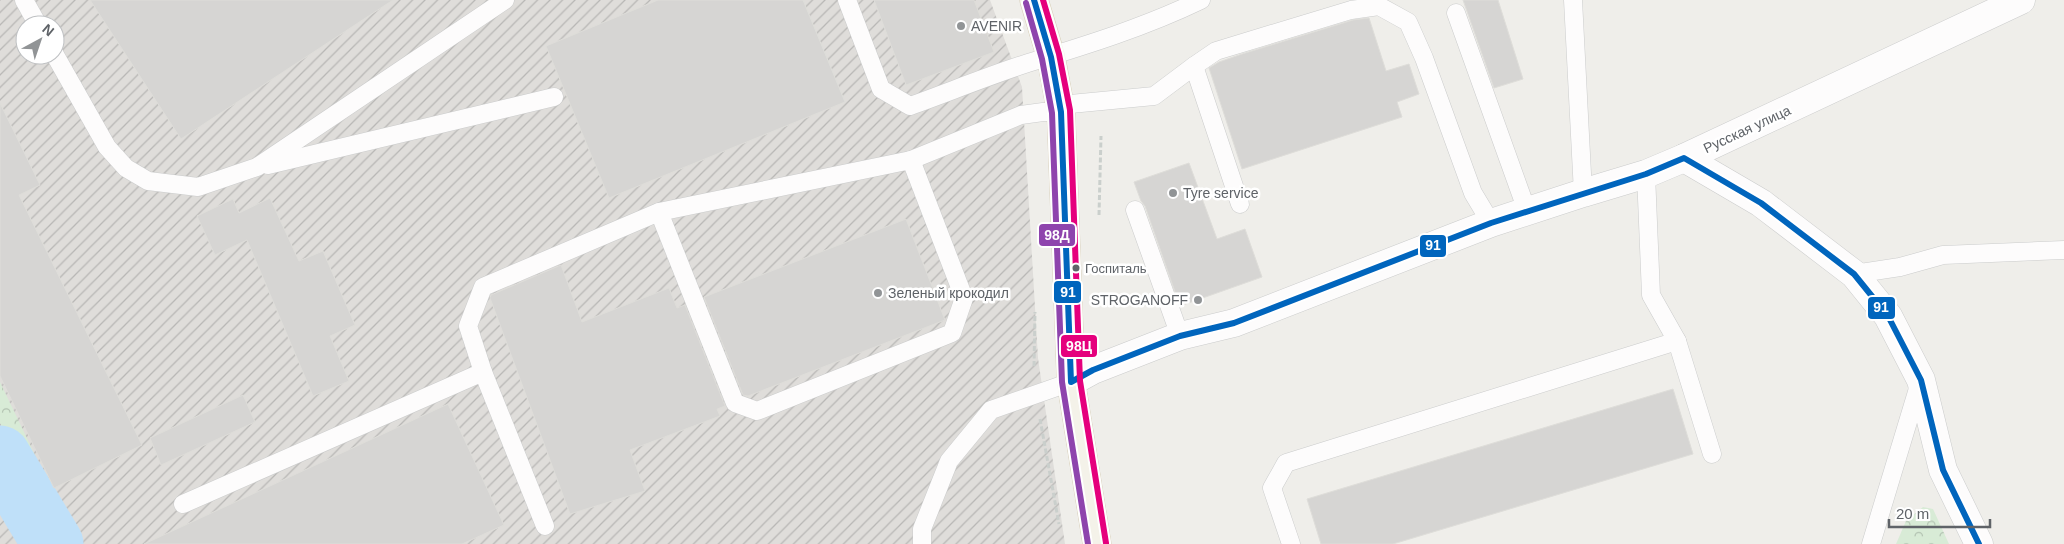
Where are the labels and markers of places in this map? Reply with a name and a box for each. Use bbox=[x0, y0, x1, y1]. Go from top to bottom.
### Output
place label: AVENIR bbox=[971, 18, 1022, 34]
marker: AVENIR bbox=[955, 20, 967, 32]
place label: Tyre service bbox=[1183, 185, 1259, 201]
marker: Tyre service bbox=[1167, 187, 1179, 199]
place label: Госпиталь bbox=[1085, 261, 1147, 276]
marker: Госпиталь bbox=[1071, 263, 1081, 273]
place label: Зеленый крокодил bbox=[888, 285, 1009, 301]
marker: Зеленый крокодил bbox=[872, 287, 884, 299]
place label: STROGANOFF bbox=[1091, 292, 1188, 308]
marker: STROGANOFF bbox=[1192, 294, 1204, 306]

